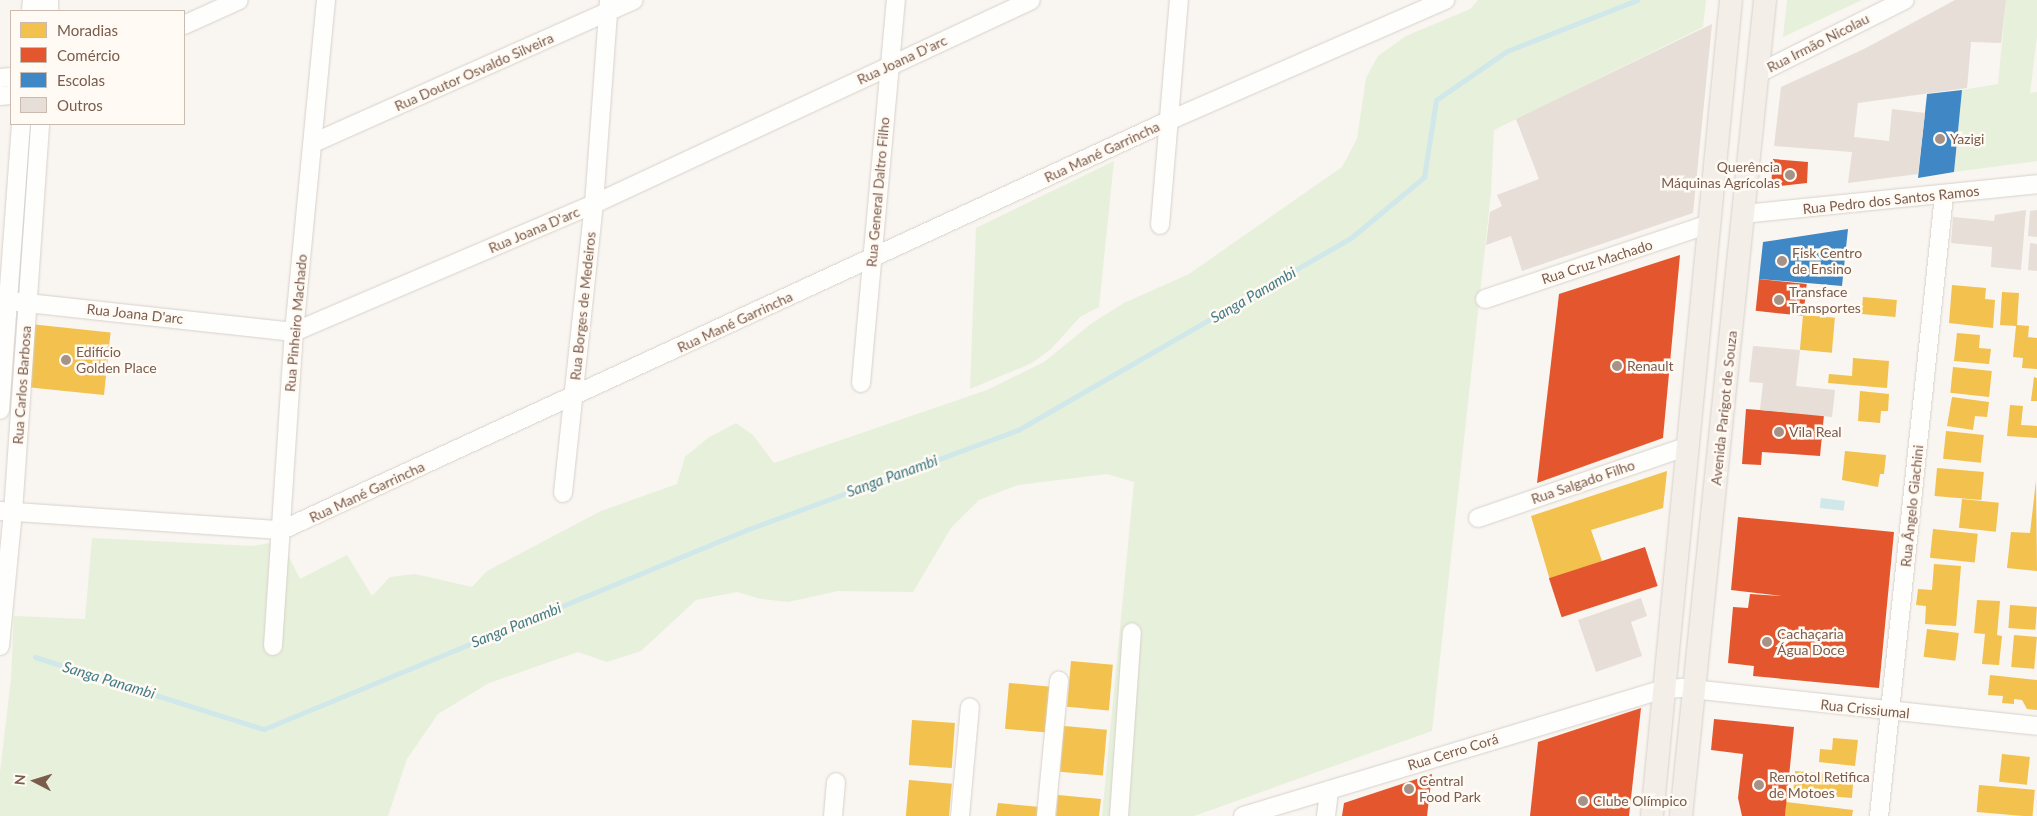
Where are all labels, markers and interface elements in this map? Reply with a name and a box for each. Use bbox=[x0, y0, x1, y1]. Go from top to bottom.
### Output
legend bbox=[10, 10, 185, 125]
street label: Rua Irmão Nicolau bbox=[1764, 10, 1872, 76]
text: Moradias bbox=[57, 21, 118, 39]
street label: Rua Doutor Osvaldo Silveira bbox=[392, 29, 556, 115]
street label: Rua Joana D'arc bbox=[854, 32, 950, 88]
text: Comércio bbox=[57, 46, 120, 64]
text: Escolas bbox=[57, 71, 105, 89]
text: Outros bbox=[57, 96, 103, 114]
street label: Rua General Daltro Filho bbox=[863, 116, 893, 268]
street label: Rua Mané Garrincha bbox=[1042, 118, 1162, 186]
place label: Yazigi bbox=[1950, 131, 1984, 147]
marker: Yazigi bbox=[1934, 133, 1946, 145]
place label: Querência Máquinas Agrícolas bbox=[1661, 159, 1780, 192]
marker: Querência Máquinas Agrícolas bbox=[1784, 169, 1796, 181]
street label: Rua Pedro dos Santos Ramos bbox=[1802, 182, 1980, 218]
street label: Rua Joana D'arc bbox=[486, 203, 582, 257]
street label: Rua Borges de Medeiros bbox=[567, 231, 599, 381]
street label: Rua Cruz Machado bbox=[1539, 236, 1655, 288]
place label: Fisk Centro de Ensino bbox=[1792, 245, 1862, 278]
street label: Rua Pinheiro Machado bbox=[282, 253, 310, 393]
marker: Fisk Centro de Ensino bbox=[1776, 255, 1788, 267]
water label: Sanga Panambi bbox=[1207, 263, 1299, 327]
place label: Transface Transportes bbox=[1789, 284, 1861, 316]
street label: Rua Mané Garrincha bbox=[675, 288, 795, 356]
marker: Transface Transportes bbox=[1773, 294, 1785, 306]
street label: Rua Joana D'arc bbox=[86, 301, 184, 327]
street label: Rua Carlos Barbosa bbox=[9, 325, 35, 445]
street label: Avenida Parigot de Souza bbox=[1708, 330, 1740, 486]
place label: Edifício Golden Place bbox=[76, 344, 157, 377]
marker: Edifício Golden Place bbox=[60, 354, 72, 366]
place label: Renault bbox=[1627, 358, 1674, 374]
marker: Renault bbox=[1611, 360, 1623, 372]
place label: Vila Real bbox=[1789, 424, 1842, 440]
marker: Vila Real bbox=[1773, 426, 1785, 438]
street label: Rua Ângelo Giachini bbox=[1897, 444, 1927, 568]
water label: Sanga Panambi bbox=[844, 451, 940, 501]
street label: Rua Salgado Filho bbox=[1529, 456, 1637, 508]
street label: Rua Mané Garrincha bbox=[307, 458, 427, 526]
water label: Sanga Panambi bbox=[468, 599, 564, 651]
place label: Cachaçaria Água Doce bbox=[1777, 626, 1845, 658]
marker: Cachaçaria Água Doce bbox=[1761, 636, 1773, 648]
water label: Sanga Panambi bbox=[61, 657, 157, 703]
street label: Rua Crissiumal bbox=[1820, 696, 1910, 722]
street label: Rua Cerro Corá bbox=[1406, 730, 1500, 774]
north arrow bbox=[10, 756, 60, 806]
place label: Remotol Retifica de Motoes bbox=[1769, 769, 1870, 802]
place label: Central Food Park bbox=[1419, 773, 1481, 806]
text: N bbox=[11, 774, 28, 786]
marker: Remotol Retifica de Motoes bbox=[1753, 779, 1765, 791]
marker: Central Food Park bbox=[1403, 783, 1415, 795]
place label: Clube Olímpico bbox=[1593, 793, 1687, 809]
marker: Clube Olímpico bbox=[1577, 795, 1589, 807]

